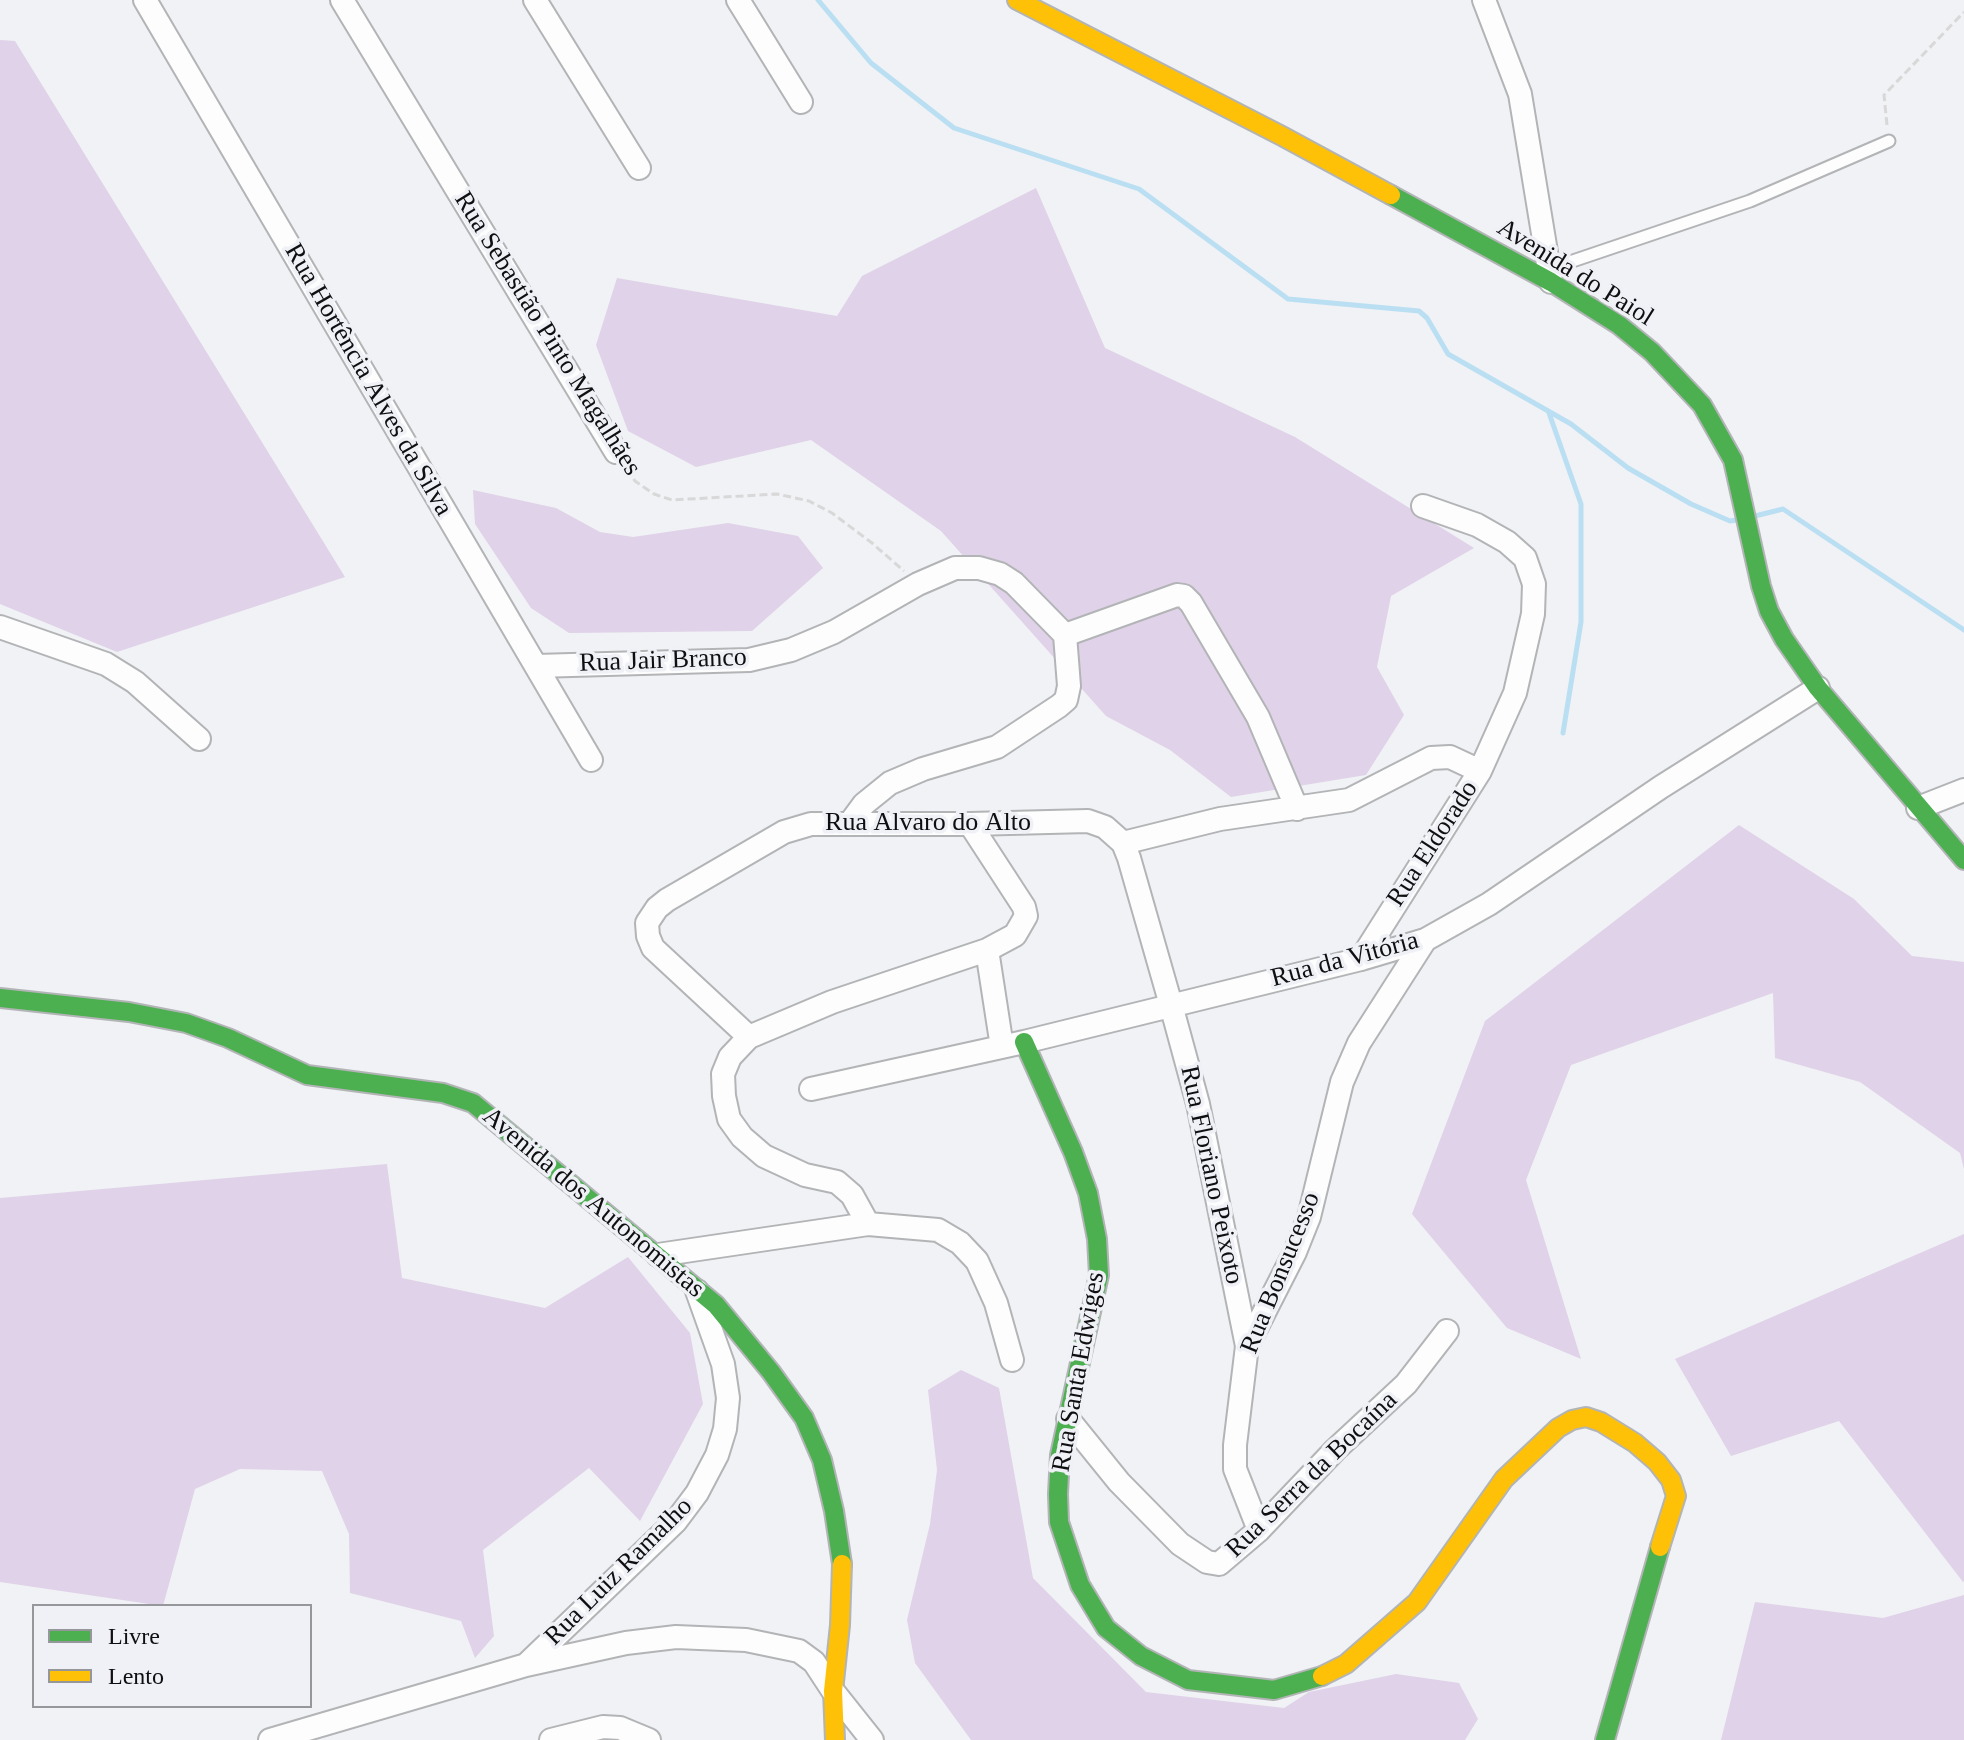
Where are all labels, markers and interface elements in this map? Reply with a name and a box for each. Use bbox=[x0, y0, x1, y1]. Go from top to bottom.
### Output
street label: Rua Sebastião Pinto Magalhães bbox=[447, 186, 647, 482]
street label: Avenida do Paiol bbox=[1491, 212, 1659, 334]
street label: Rua Hortência Alves da Silva bbox=[277, 238, 459, 522]
street label: Rua Jair Branco bbox=[579, 642, 747, 680]
street label: Rua Eldorado bbox=[1381, 775, 1485, 913]
street label: Rua Alvaro do Alto bbox=[825, 807, 1031, 839]
street label: Rua da Vitória bbox=[1268, 925, 1422, 995]
street label: Rua Floriano Peixoto bbox=[1173, 1063, 1249, 1287]
street label: Avenida dos Autonomistas bbox=[476, 1101, 710, 1305]
street label: Rua Bonsucesso bbox=[1234, 1188, 1328, 1358]
street label: Rua Santa Edwiges bbox=[1046, 1270, 1112, 1474]
street label: Rua Serra da Bocaína bbox=[1220, 1385, 1404, 1565]
street label: Rua Luiz Ramalho bbox=[539, 1492, 699, 1652]
legend bbox=[32, 1604, 312, 1708]
text: Livre bbox=[108, 1623, 160, 1649]
text: Lento bbox=[108, 1663, 164, 1689]

